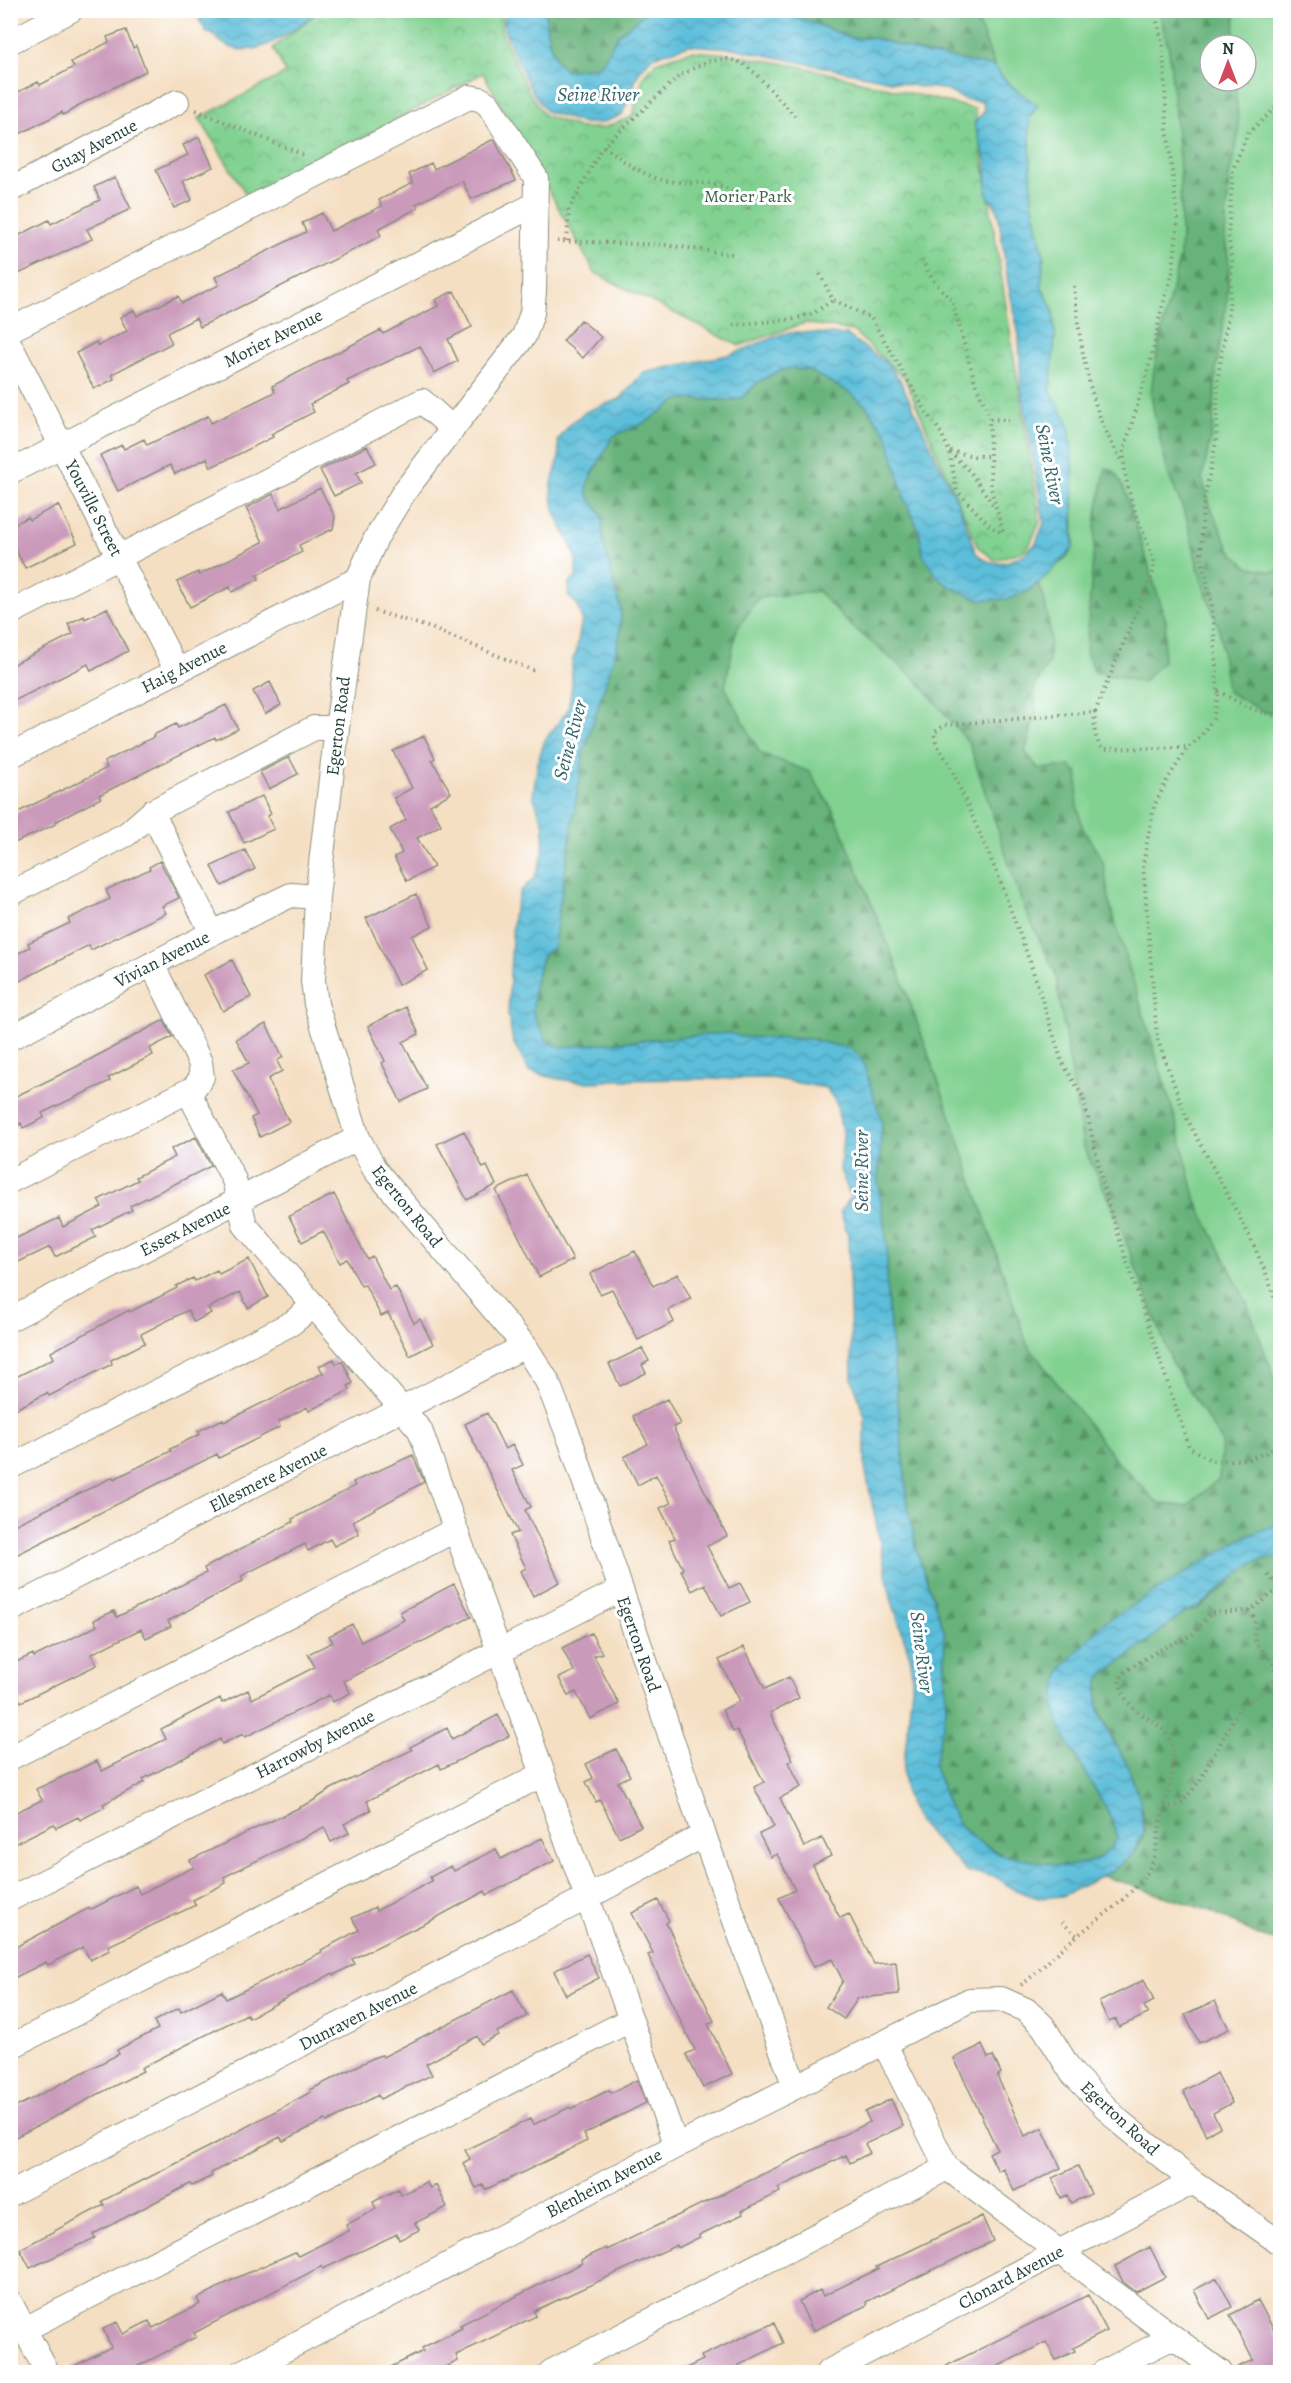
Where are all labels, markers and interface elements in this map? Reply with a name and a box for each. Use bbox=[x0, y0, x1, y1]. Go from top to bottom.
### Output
north arrow bbox=[1198, 33, 1258, 93]
text: N bbox=[1222, 38, 1234, 60]
water label: Seine River bbox=[557, 81, 640, 108]
street label: Guay Avenue bbox=[47, 113, 141, 179]
park label: Morier Park bbox=[704, 184, 792, 208]
street label: Morier Avenue bbox=[219, 303, 327, 373]
water label: Seine River bbox=[1029, 421, 1071, 508]
street label: Youville Street bbox=[59, 455, 129, 560]
street label: Haig Avenue bbox=[137, 635, 231, 699]
street label: Egerton Road bbox=[320, 675, 356, 777]
water label: Seine River bbox=[546, 696, 594, 783]
street label: Vivian Avenue bbox=[109, 925, 214, 994]
water label: Seine River bbox=[848, 1129, 875, 1212]
street label: Egerton Road bbox=[366, 1160, 448, 1253]
street label: Essex Avenue bbox=[136, 1196, 234, 1262]
street label: Ellesmere Avenue bbox=[205, 1438, 331, 1518]
street label: Egerton Road bbox=[611, 1593, 667, 1695]
water label: Seine River bbox=[904, 1610, 941, 1695]
street label: Harrowby Avenue bbox=[251, 1704, 379, 1784]
street label: Dunraven Avenue bbox=[295, 1976, 421, 2056]
street label: Egerton Road bbox=[1075, 2075, 1165, 2161]
street label: Blenheim Avenue bbox=[542, 2142, 666, 2224]
street label: Clonard Avenue bbox=[954, 2239, 1068, 2315]

